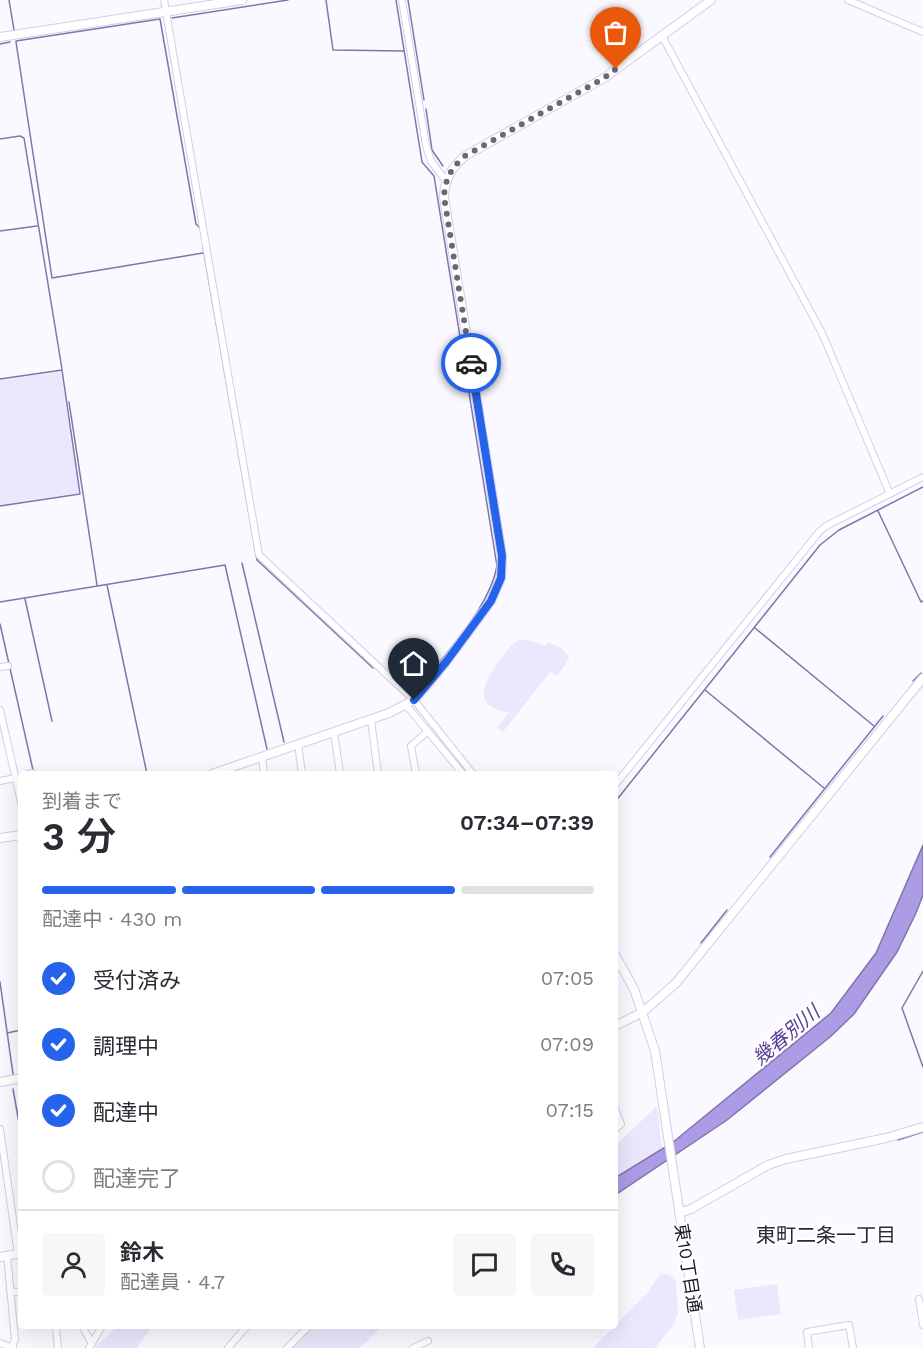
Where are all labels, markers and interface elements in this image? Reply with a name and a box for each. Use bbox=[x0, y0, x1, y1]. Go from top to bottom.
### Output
pin bbox=[590, 7, 641, 69]
icon: bag bbox=[599, 16, 632, 49]
courier bbox=[441, 333, 501, 393]
icon: car bbox=[455, 347, 488, 380]
pin bbox=[388, 638, 439, 700]
icon: home bbox=[397, 647, 430, 680]
text: 到着まで bbox=[42, 789, 122, 813]
text: 07:34–07:39 bbox=[460, 810, 594, 835]
text: 3 分 bbox=[42, 814, 116, 859]
text: 配達中 · 430 m bbox=[42, 907, 182, 931]
icon: check bbox=[42, 962, 75, 995]
text: 07:05 bbox=[541, 966, 594, 990]
text: 受付済み bbox=[93, 968, 181, 993]
water label: 幾春別川 bbox=[748, 999, 826, 1070]
icon: check bbox=[42, 1028, 75, 1061]
text: 07:09 bbox=[540, 1032, 594, 1056]
text: 調理中 bbox=[93, 1034, 159, 1059]
icon: check bbox=[42, 1094, 75, 1127]
text: 07:15 bbox=[545, 1098, 594, 1122]
text: 配達中 bbox=[93, 1100, 159, 1125]
text: 配達完了 bbox=[93, 1166, 181, 1191]
street label: 東10丁目通 bbox=[671, 1222, 706, 1314]
district label: 東町二条一丁目 bbox=[756, 1223, 896, 1247]
button: person bbox=[42, 1233, 105, 1296]
button: chat bbox=[453, 1233, 516, 1296]
button: phone bbox=[531, 1233, 594, 1296]
text: 鈴木 bbox=[120, 1240, 164, 1265]
text: 配達員 · 4.7 bbox=[120, 1270, 225, 1294]

